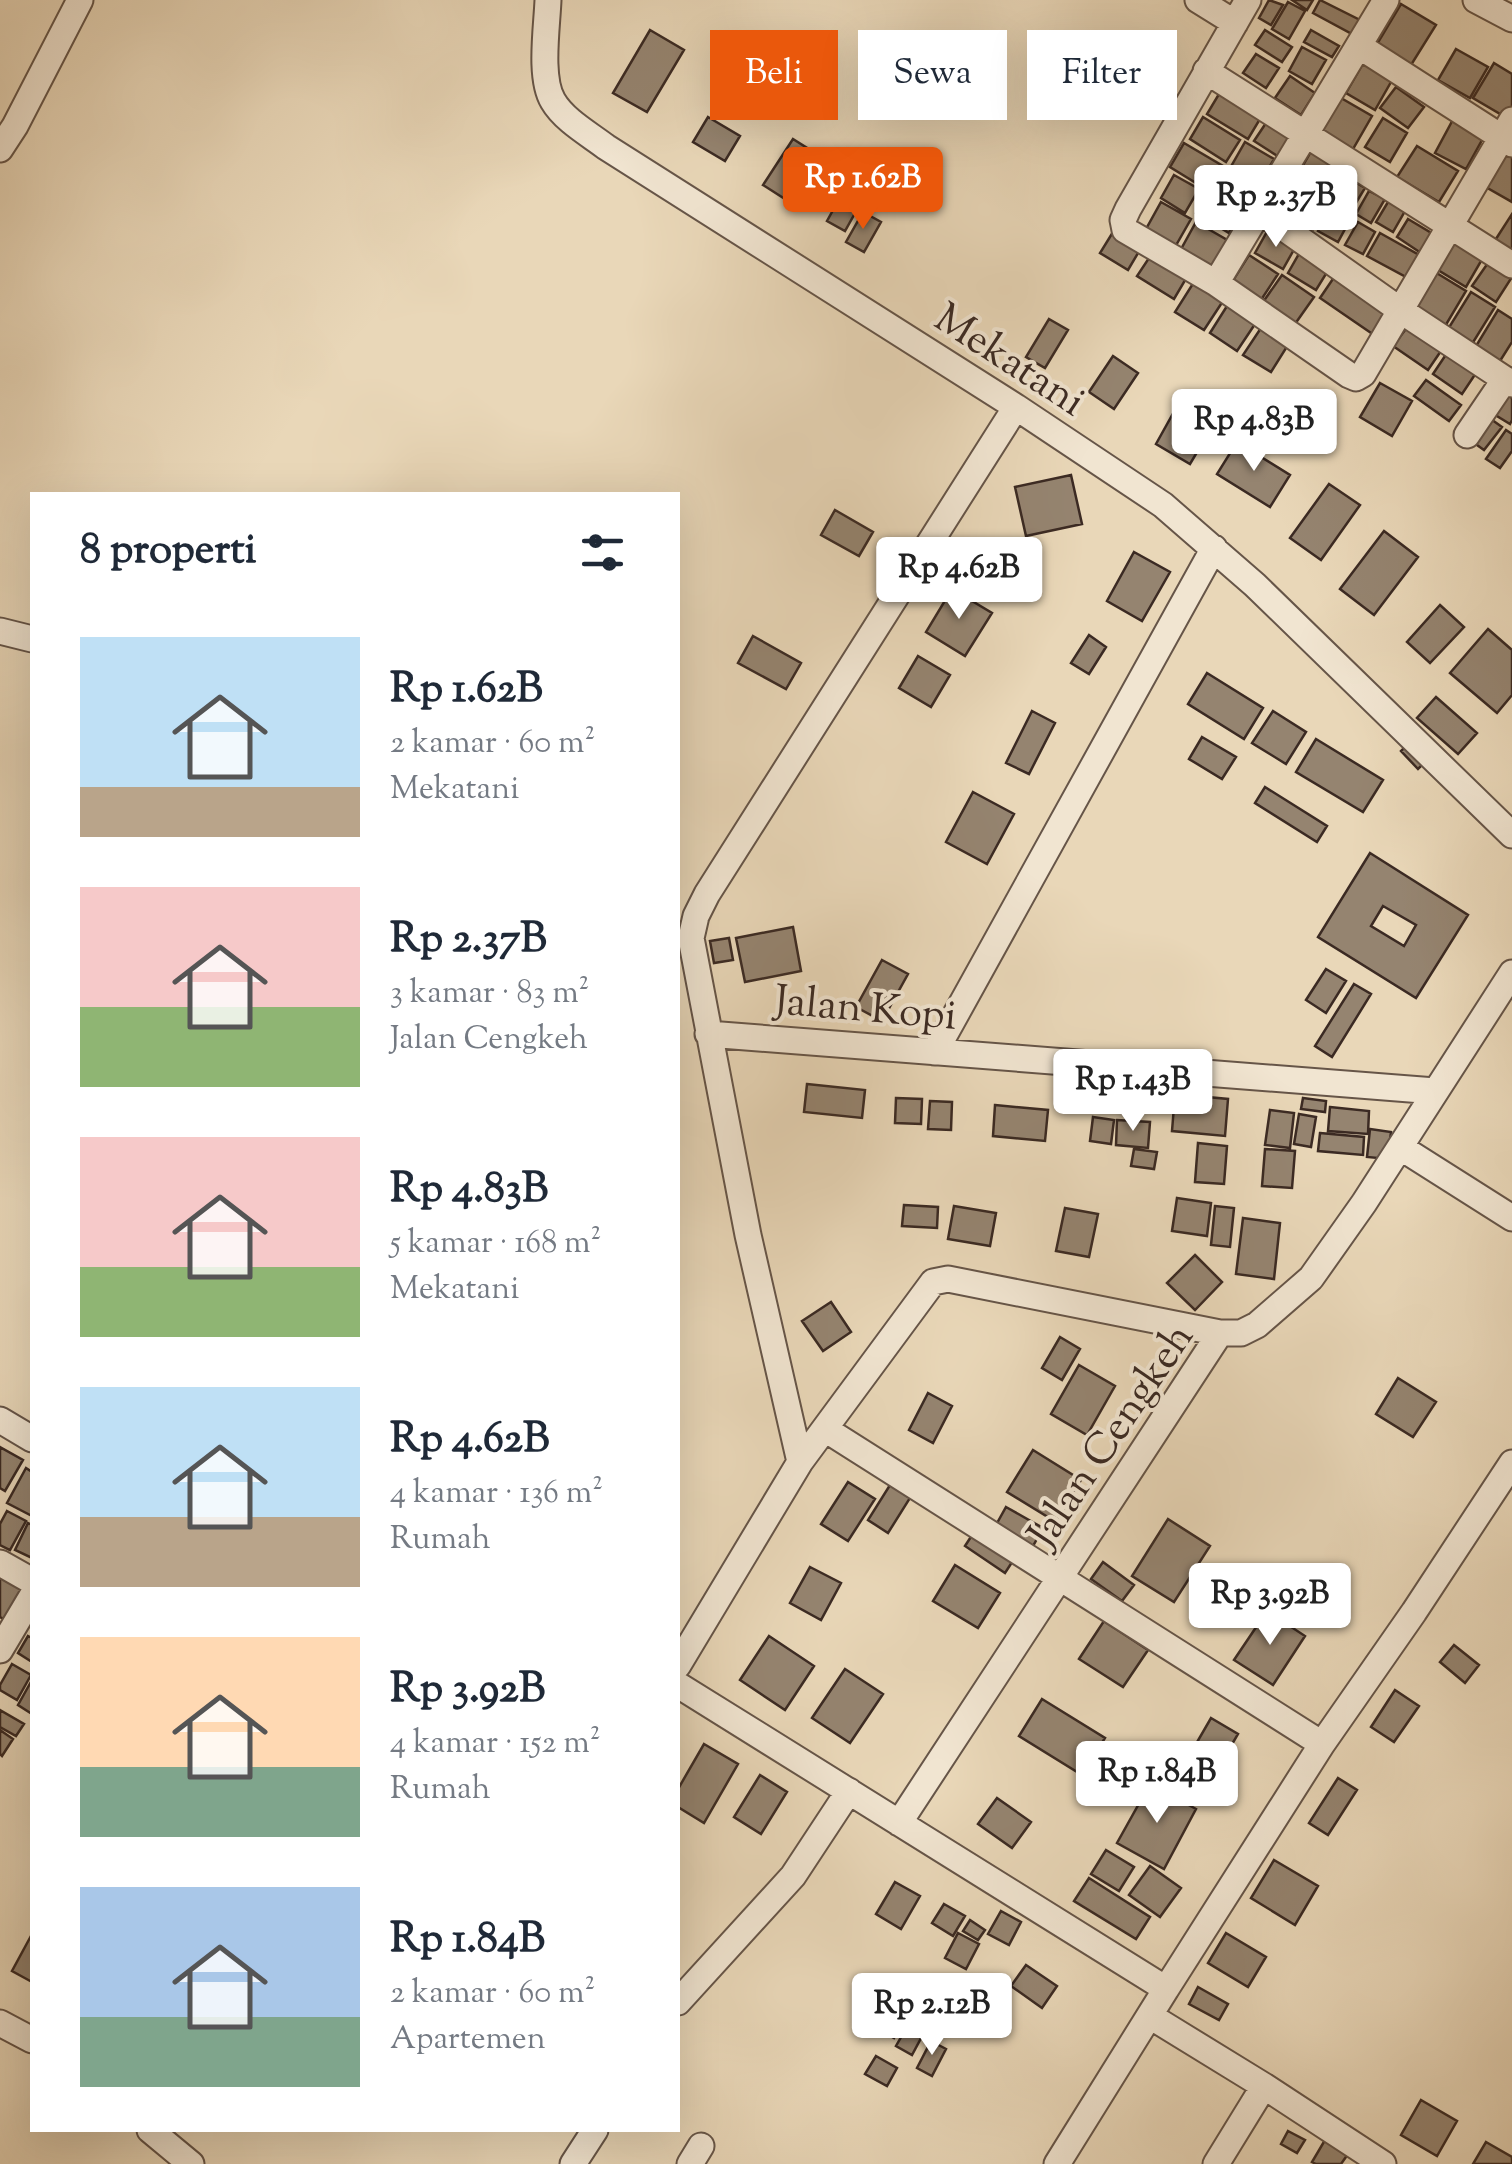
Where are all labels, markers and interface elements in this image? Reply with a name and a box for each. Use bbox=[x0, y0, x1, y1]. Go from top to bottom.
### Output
chip: Beli bbox=[710, 30, 838, 120]
chip: Sewa bbox=[858, 30, 1007, 120]
chip: Filter bbox=[1027, 30, 1177, 120]
pin: Rp 1.62B bbox=[760, 147, 966, 232]
text: Rp 1.62B bbox=[805, 156, 921, 202]
pin: Rp 2.37B bbox=[1173, 165, 1379, 250]
text: Rp 2.37B bbox=[1216, 174, 1336, 220]
street label: Mekatani bbox=[921, 291, 1096, 434]
pin: Rp 4.83B bbox=[1151, 389, 1357, 474]
text: Rp 4.83B bbox=[1194, 398, 1314, 444]
text: 8 properti bbox=[80, 522, 256, 582]
icon: filters bbox=[575, 525, 630, 580]
pin: Rp 4.62B bbox=[856, 537, 1062, 622]
text: Rp 4.62B bbox=[898, 546, 1020, 592]
text: Rp 1.62B bbox=[390, 661, 543, 721]
icon: home bbox=[160, 677, 280, 797]
text: 2 kamar · 60 m² bbox=[390, 721, 595, 767]
text: Mekatani bbox=[390, 767, 519, 813]
text: Rp 2.37B bbox=[390, 911, 547, 971]
icon: home bbox=[160, 927, 280, 1047]
text: 3 kamar · 83 m² bbox=[390, 971, 589, 1017]
street label: Jalan Kopi bbox=[770, 973, 959, 1049]
text: Jalan Cengkeh bbox=[390, 1017, 588, 1063]
pin: Rp 1.43B bbox=[1030, 1049, 1236, 1134]
text: Rp 1.43B bbox=[1075, 1058, 1191, 1104]
text: Rp 4.83B bbox=[390, 1161, 548, 1221]
icon: home bbox=[160, 1177, 280, 1297]
text: 5 kamar · 168 m² bbox=[390, 1221, 601, 1267]
text: Mekatani bbox=[390, 1267, 519, 1313]
street label: Jalan Cengkeh bbox=[1015, 1312, 1211, 1563]
text: Rp 4.62B bbox=[390, 1411, 549, 1471]
icon: home bbox=[160, 1427, 280, 1547]
text: 4 kamar · 136 m² bbox=[390, 1471, 603, 1517]
text: Rumah bbox=[390, 1517, 490, 1563]
pin: Rp 3.92B bbox=[1167, 1563, 1373, 1648]
text: Rp 3.92B bbox=[1211, 1572, 1329, 1618]
text: Rp 3.92B bbox=[390, 1661, 545, 1721]
icon: home bbox=[160, 1677, 280, 1797]
text: 4 kamar · 152 m² bbox=[390, 1721, 600, 1767]
pin: Rp 1.84B bbox=[1054, 1741, 1260, 1826]
text: Rp 1.84B bbox=[1098, 1750, 1216, 1796]
text: Rumah bbox=[390, 1767, 490, 1813]
text: Rp 1.84B bbox=[390, 1911, 545, 1971]
icon: home bbox=[160, 1927, 280, 2047]
text: 2 kamar · 60 m² bbox=[390, 1971, 595, 2017]
pin: Rp 2.12B bbox=[829, 1973, 1035, 2058]
text: Rp 2.12B bbox=[874, 1982, 990, 2028]
text: Apartemen bbox=[390, 2017, 546, 2063]

